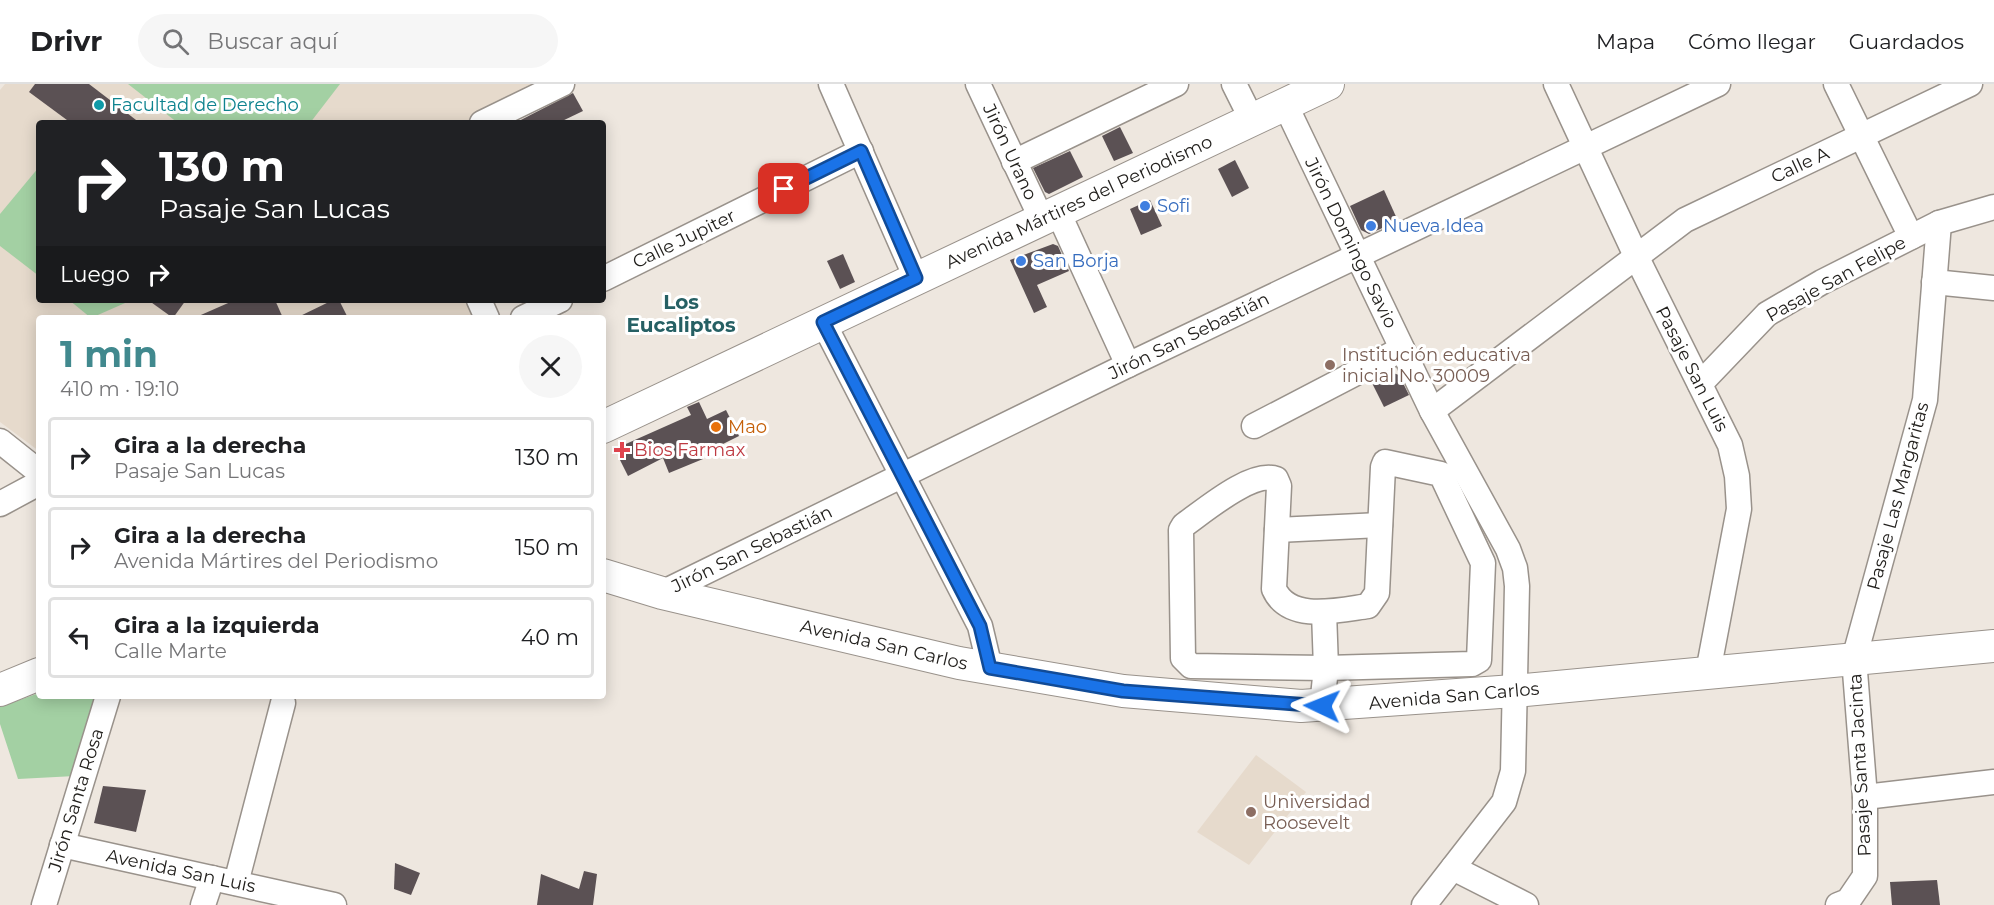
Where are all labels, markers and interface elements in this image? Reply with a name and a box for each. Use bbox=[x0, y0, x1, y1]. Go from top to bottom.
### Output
search box bbox=[138, 14, 558, 68]
text: Drivr bbox=[30, 24, 102, 58]
icon: search bbox=[159, 25, 192, 58]
text: Buscar aquí bbox=[207, 28, 338, 55]
text: Mapa bbox=[1596, 29, 1655, 54]
text: Cómo llegar bbox=[1688, 29, 1816, 54]
text: Guardados bbox=[1849, 29, 1964, 54]
place label: Facultad de Derecho bbox=[111, 94, 299, 116]
marker: Facultad de Derecho bbox=[92, 98, 106, 112]
street label: Jirón Urano bbox=[978, 99, 1042, 204]
street label: Avenida Mártires del Periodismo bbox=[942, 130, 1216, 274]
text: 130 m bbox=[159, 140, 285, 192]
street label: Calle A bbox=[1768, 142, 1833, 188]
icon: right bbox=[60, 144, 138, 222]
street label: Jirón Domingo Savio bbox=[1300, 153, 1402, 332]
pin bbox=[758, 163, 809, 214]
icon: arrive bbox=[767, 172, 800, 205]
text: Pasaje San Lucas bbox=[159, 192, 390, 225]
place label: Sofi bbox=[1157, 195, 1190, 217]
marker: Sofi bbox=[1138, 199, 1152, 213]
street label: Calle Jupiter bbox=[629, 205, 739, 273]
place label: Nueva Idea bbox=[1383, 215, 1484, 237]
marker: Nueva Idea bbox=[1364, 219, 1378, 233]
street label: Pasaje San Felipe bbox=[1762, 231, 1910, 327]
place label: San Borja bbox=[1033, 250, 1119, 272]
marker: San Borja bbox=[1014, 254, 1028, 268]
icon: right bbox=[142, 258, 175, 291]
text: Luego bbox=[60, 261, 130, 288]
street label: Jirón San Sebastián bbox=[1104, 288, 1273, 385]
district label: Los Eucaliptos bbox=[626, 290, 736, 337]
street label: Pasaje San Luis bbox=[1651, 303, 1733, 436]
text: 1 min bbox=[60, 332, 158, 376]
button: close bbox=[519, 335, 582, 398]
place label: Institución educativa inicial No. 30009 bbox=[1342, 344, 1531, 387]
marker: Institución educativa inicial No. 30009 bbox=[1323, 358, 1337, 372]
text: 410 m · 19:10 bbox=[60, 377, 179, 401]
street label: Pasaje Las Margaritas bbox=[1862, 399, 1934, 592]
place label: Mao bbox=[728, 416, 767, 438]
marker: Mao bbox=[709, 420, 723, 434]
text: Gira a la derecha bbox=[114, 432, 306, 459]
place label: Bios Farmax bbox=[634, 439, 746, 461]
icon: right bbox=[63, 441, 96, 474]
marker: Bios Farmax bbox=[615, 443, 629, 457]
text: 130 m bbox=[515, 444, 579, 471]
text: Pasaje San Lucas bbox=[114, 459, 285, 483]
street label: Jirón San Sebastián bbox=[667, 501, 836, 598]
text: Gira a la derecha bbox=[114, 522, 306, 549]
icon: right bbox=[63, 531, 96, 564]
text: 150 m bbox=[515, 534, 579, 561]
text: Avenida Mártires del Periodismo bbox=[114, 549, 438, 573]
text: Gira a la izquierda bbox=[114, 612, 320, 639]
street label: Avenida San Carlos bbox=[798, 615, 970, 675]
icon: left bbox=[63, 621, 96, 654]
text: 40 m bbox=[521, 624, 579, 651]
text: Calle Marte bbox=[114, 639, 227, 663]
street label: Pasaje Santa Jacinta bbox=[1844, 673, 1876, 857]
position arrow bbox=[1290, 674, 1354, 738]
street label: Avenida San Carlos bbox=[1368, 678, 1540, 714]
street label: Jirón Santa Rosa bbox=[43, 726, 108, 875]
place label: Universidad Roosevelt bbox=[1263, 791, 1370, 834]
marker: Universidad Roosevelt bbox=[1244, 805, 1258, 819]
street label: Avenida San Luis bbox=[104, 844, 258, 898]

